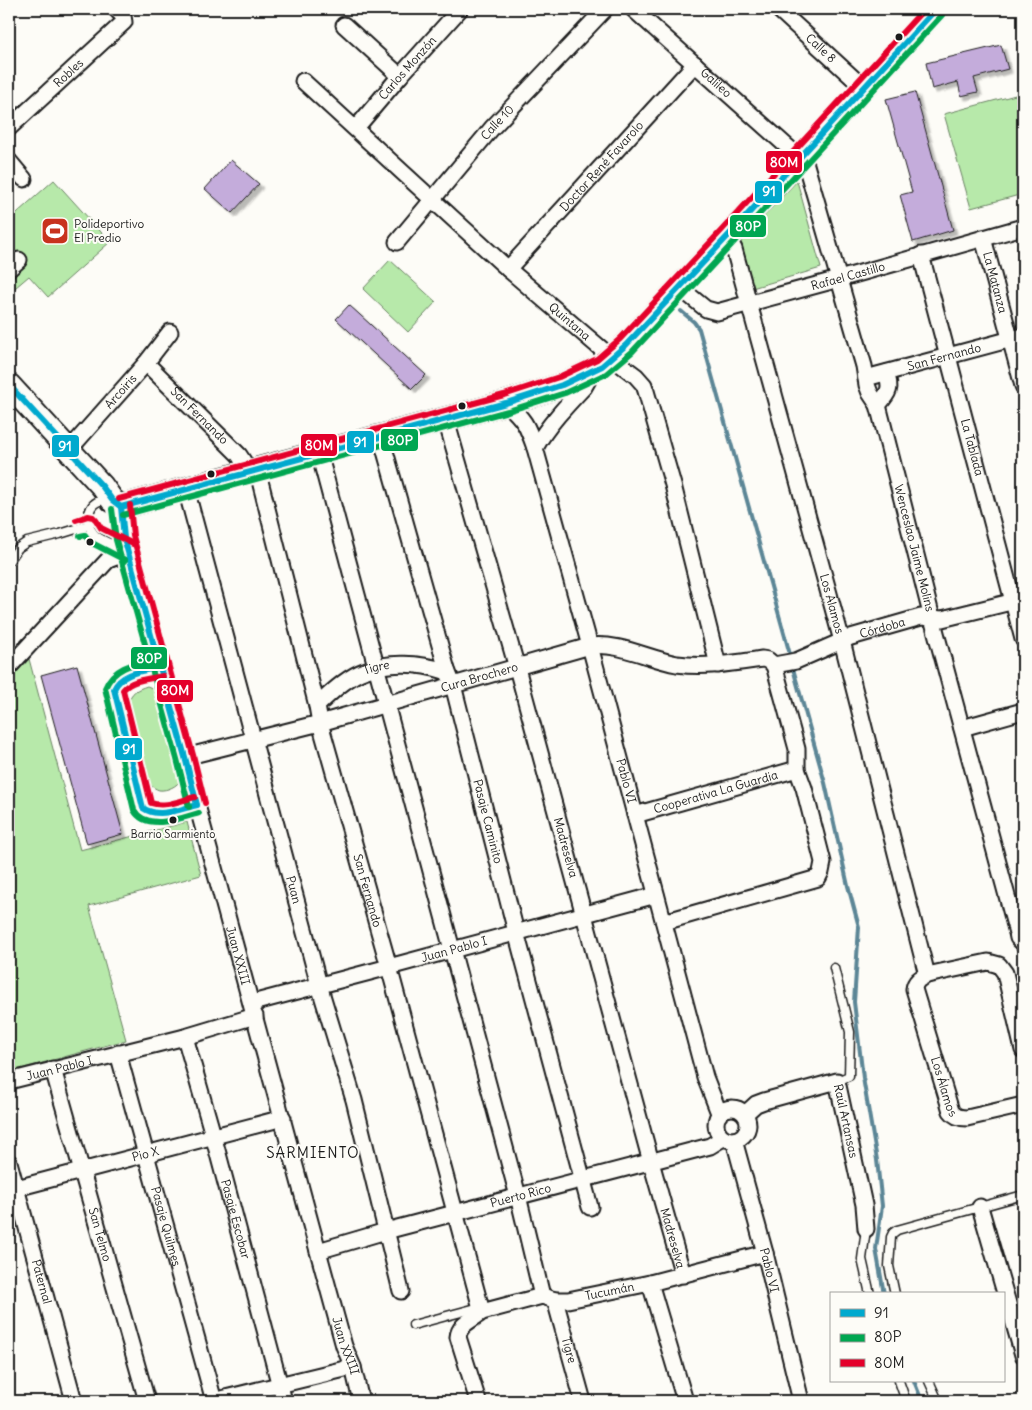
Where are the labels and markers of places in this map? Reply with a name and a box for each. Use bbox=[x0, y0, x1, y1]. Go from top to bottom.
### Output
unlabelled marker bbox=[894, 32, 904, 42]
sports icon: Polideportivo El Predio bbox=[40, 216, 70, 246]
place label: Polideportivo El Predio bbox=[74, 216, 145, 245]
unlabelled marker bbox=[457, 401, 467, 411]
unlabelled marker bbox=[206, 469, 216, 479]
unlabelled marker bbox=[85, 537, 95, 547]
marker: Barrio Sarmiento bbox=[168, 815, 178, 825]
place label: Barrio Sarmiento bbox=[131, 827, 215, 841]

